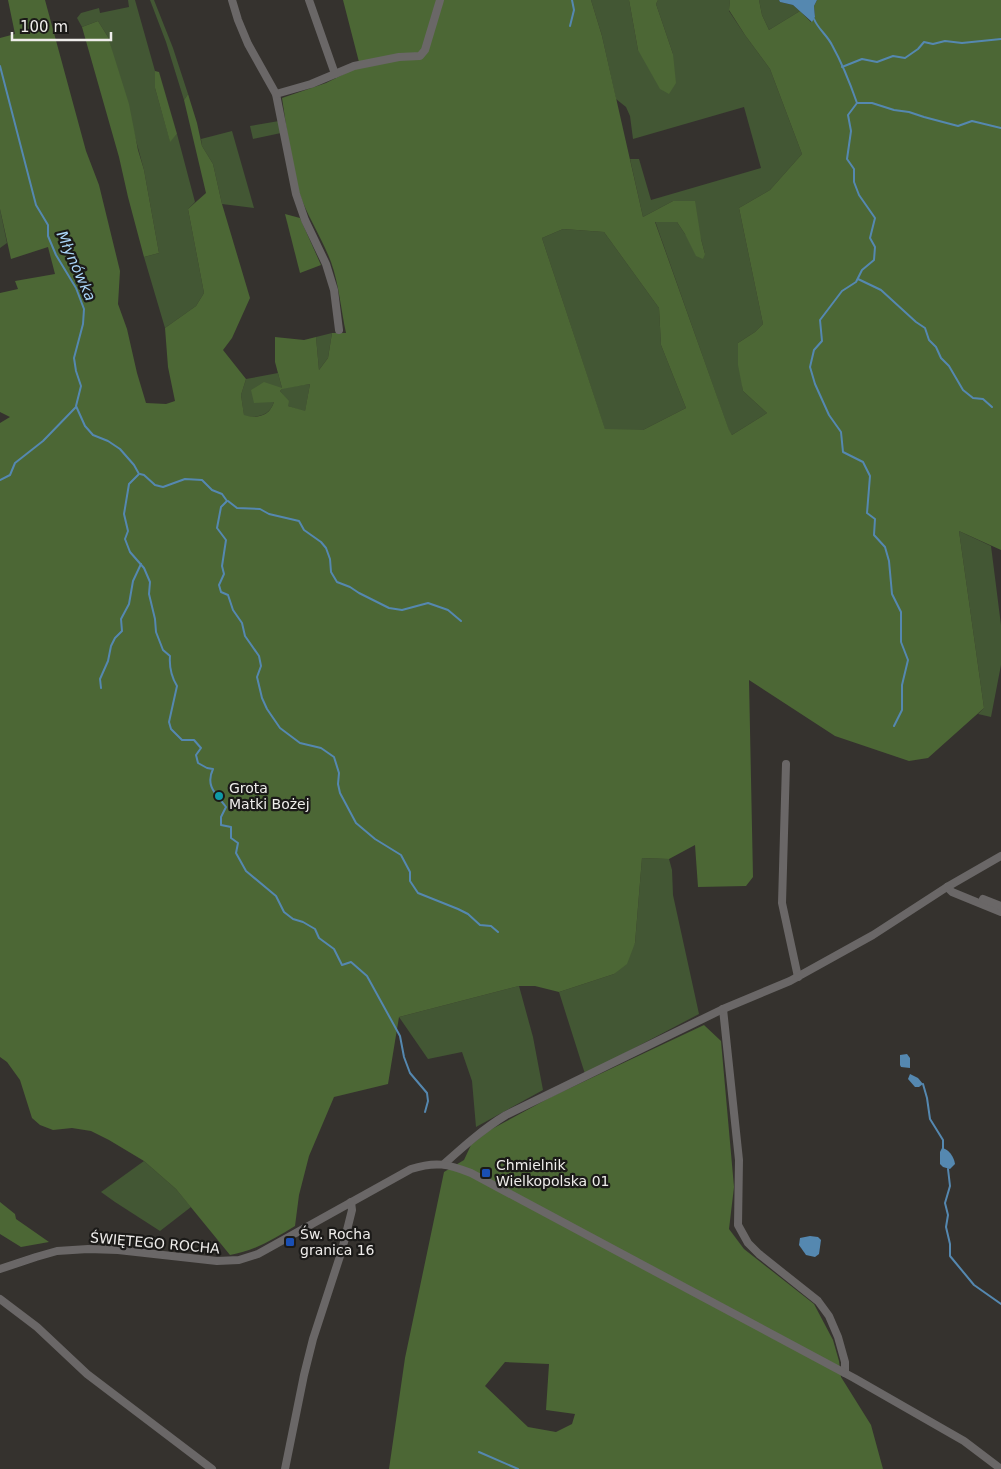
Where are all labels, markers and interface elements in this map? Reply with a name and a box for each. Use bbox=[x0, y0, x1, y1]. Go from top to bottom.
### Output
scale bar bbox=[12, 10, 111, 42]
text: 100 m bbox=[20, 18, 68, 36]
water label: Młynówka bbox=[53, 228, 99, 304]
place label: Grota Matki Bożej bbox=[229, 780, 310, 812]
marker: Grota Matki Bożej bbox=[213, 790, 225, 802]
place label: Chmielnik Wielkopolska 01 bbox=[496, 1157, 609, 1189]
marker: Chmielnik Wielkopolska 01 bbox=[480, 1167, 492, 1179]
place label: Św. Rocha granica 16 bbox=[300, 1225, 375, 1258]
street label: ŚWIĘTEGO ROCHA bbox=[90, 1228, 221, 1257]
marker: Św. Rocha granica 16 bbox=[284, 1236, 296, 1248]

